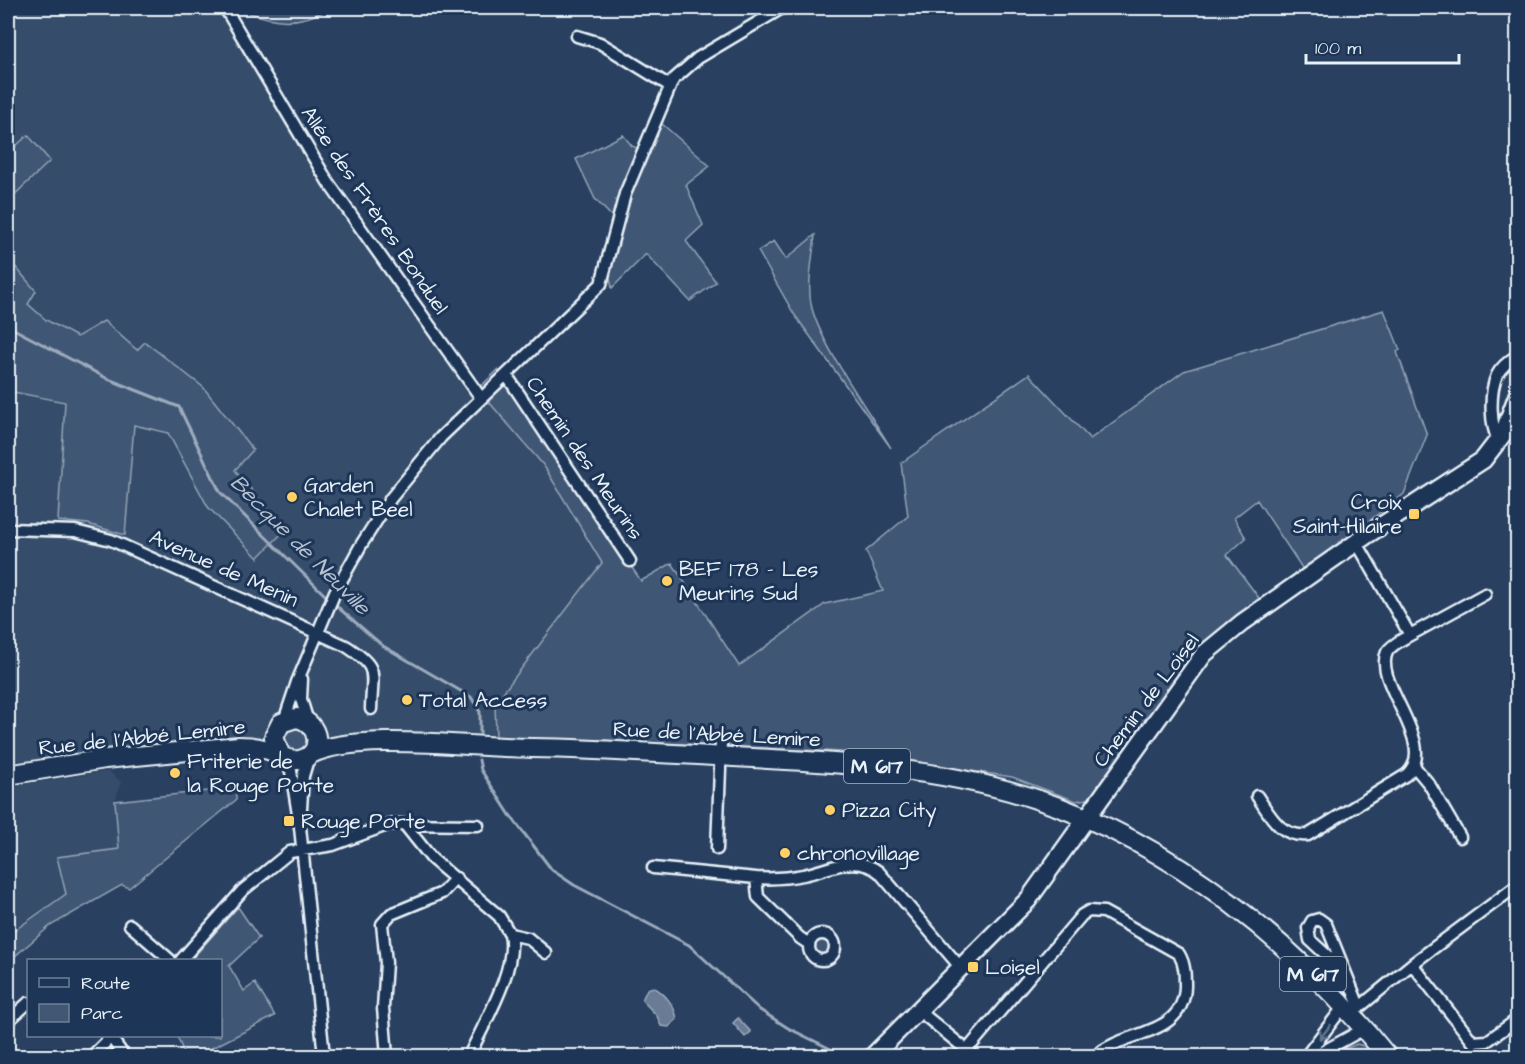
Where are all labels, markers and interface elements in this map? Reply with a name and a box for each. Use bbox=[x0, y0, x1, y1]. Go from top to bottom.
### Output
scale bar bbox=[1306, 27, 1459, 65]
text: 100 m bbox=[1315, 36, 1361, 61]
street label: Allée des Frères Bonduel bbox=[294, 101, 455, 320]
street label: Chemin des Meurins bbox=[519, 371, 650, 546]
water label: Becque de Neuville bbox=[223, 468, 378, 623]
place label: Garden Chalet Beel bbox=[304, 471, 412, 524]
place label: Croix Saint-Hilaire bbox=[1293, 488, 1402, 541]
marker: Garden Chalet Beel bbox=[285, 490, 299, 504]
marker: Croix Saint-Hilaire bbox=[1407, 507, 1421, 521]
street label: Avenue de Menin bbox=[145, 523, 303, 614]
place label: BEF 178 - Les Meurins Sud bbox=[679, 555, 818, 608]
marker: BEF 178 - Les Meurins Sud bbox=[660, 574, 674, 588]
street label: Chemin de Loisel bbox=[1087, 628, 1206, 773]
place label: Total Access bbox=[419, 686, 547, 715]
marker: Total Access bbox=[400, 693, 414, 707]
street label: Rue de l'Abbé Lemire bbox=[37, 712, 247, 763]
street label: Rue de l'Abbé Lemire bbox=[612, 715, 822, 754]
place label: Friterie de la Rouge Porte bbox=[187, 747, 334, 802]
road number: M 617 bbox=[844, 749, 910, 783]
marker: Friterie de la Rouge Porte bbox=[168, 766, 182, 780]
place label: Pizza City bbox=[842, 796, 937, 827]
marker: Pizza City bbox=[823, 803, 837, 817]
place label: Rouge Porte bbox=[301, 807, 426, 838]
marker: Rouge Porte bbox=[282, 814, 296, 828]
place label: chronovillage bbox=[797, 839, 920, 870]
marker: chronovillage bbox=[778, 846, 792, 860]
place label: Loisel bbox=[985, 953, 1040, 982]
road number: M 617 bbox=[1280, 957, 1346, 991]
legend bbox=[27, 959, 222, 1037]
marker: Loisel bbox=[966, 960, 980, 974]
text: Route bbox=[81, 971, 130, 996]
text: Parc bbox=[81, 1001, 123, 1026]
one-way arrow bbox=[1319, 1023, 1332, 1039]

